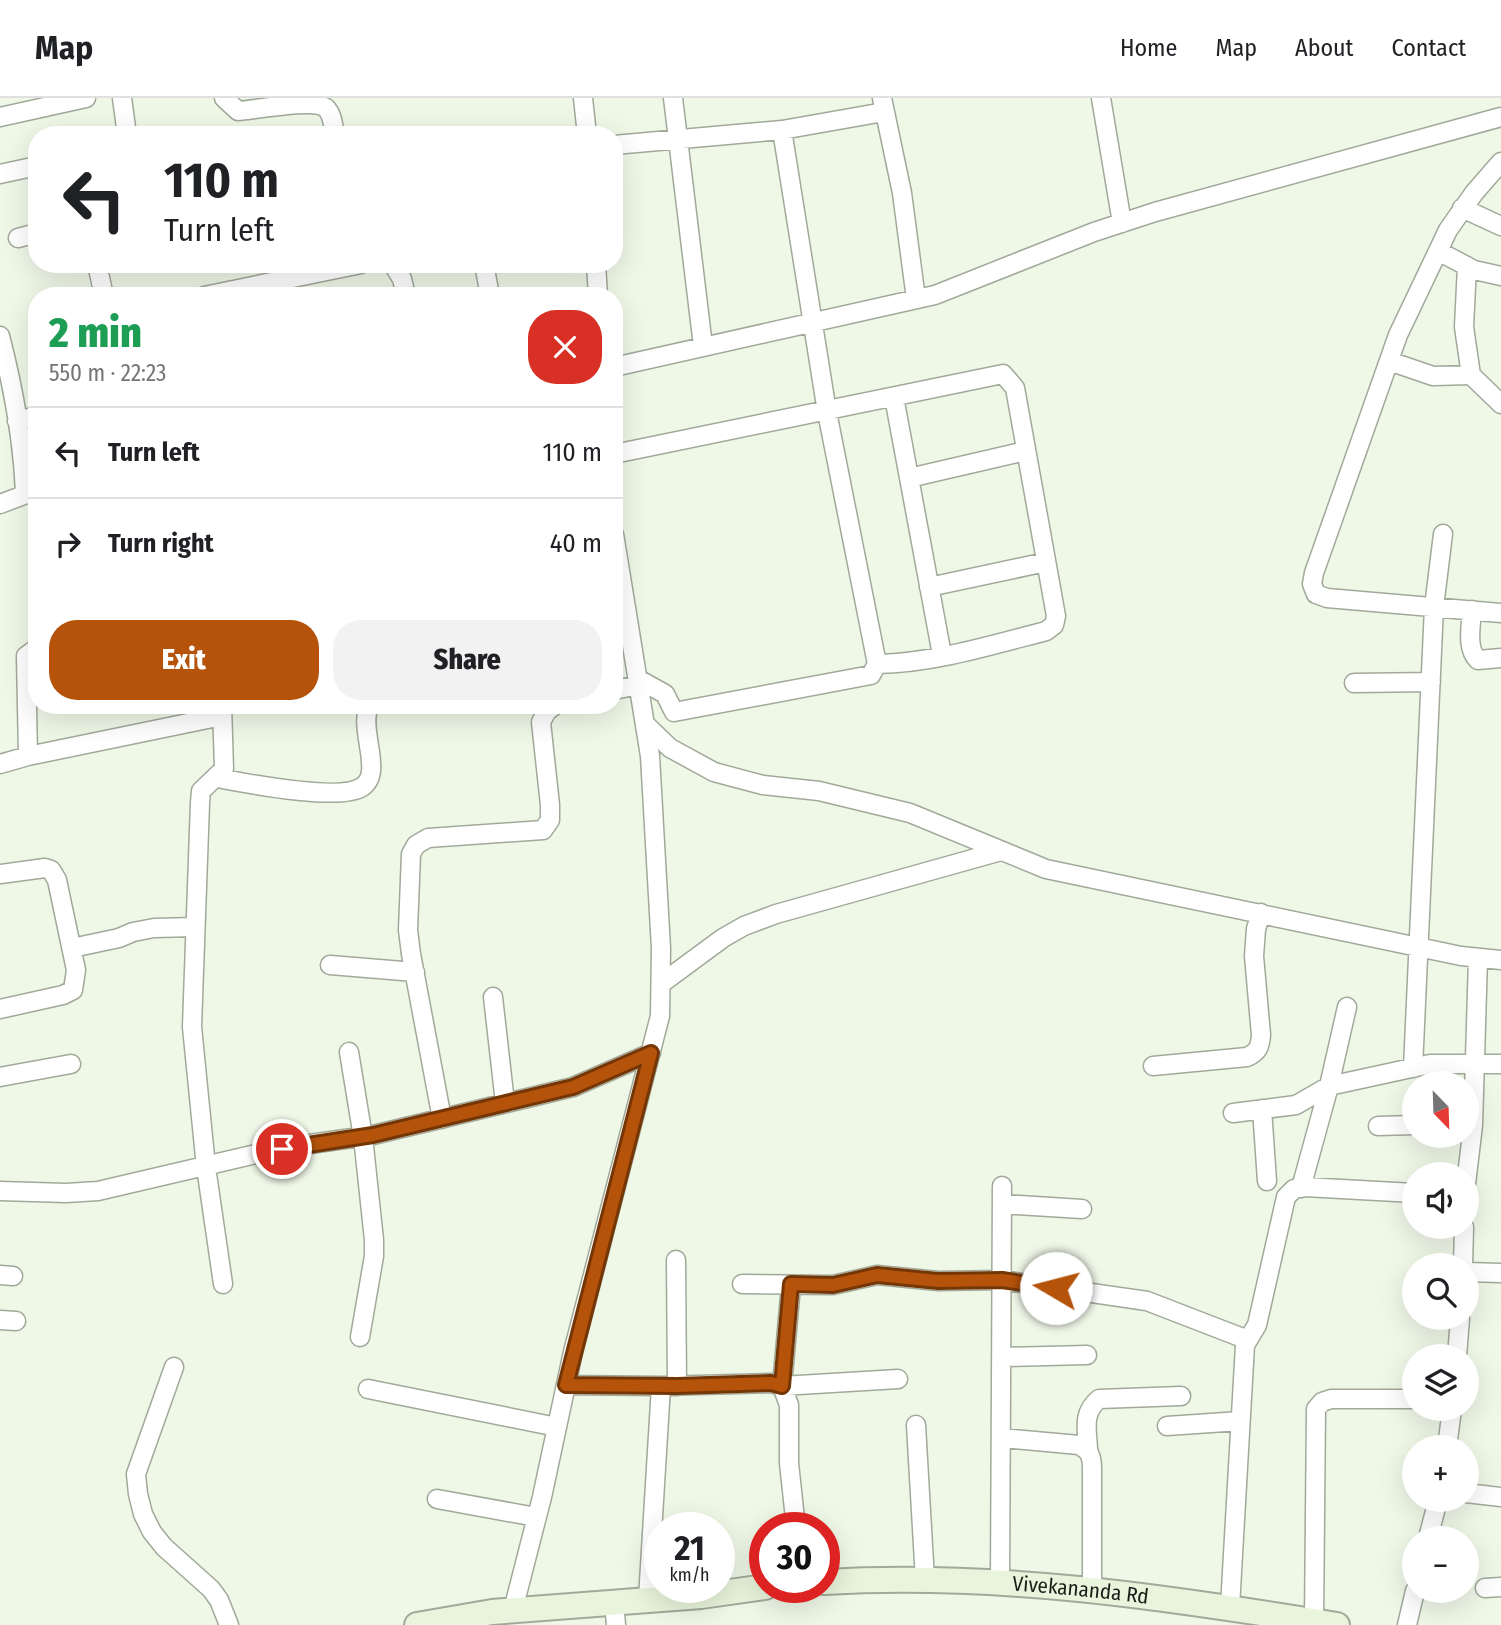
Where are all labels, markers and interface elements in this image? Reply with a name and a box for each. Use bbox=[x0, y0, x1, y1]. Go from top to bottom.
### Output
text: Map bbox=[35, 28, 93, 68]
text: Home bbox=[1120, 34, 1177, 62]
text: Map bbox=[1215, 34, 1257, 62]
text: About bbox=[1295, 34, 1353, 62]
text: Contact bbox=[1391, 34, 1466, 62]
text: 110 m bbox=[164, 151, 279, 210]
icon: left bbox=[49, 154, 140, 245]
text: Turn left bbox=[164, 211, 274, 249]
text: 2 min bbox=[49, 308, 142, 358]
button: close bbox=[528, 310, 602, 384]
text: 550 m · 22:23 bbox=[49, 359, 166, 387]
icon: left bbox=[49, 434, 87, 472]
text: Turn left bbox=[108, 437, 200, 468]
text: 110 m bbox=[542, 437, 602, 468]
icon: right bbox=[49, 525, 87, 563]
text: Turn right bbox=[108, 528, 214, 559]
text: 40 m bbox=[550, 528, 602, 559]
button: Exit bbox=[49, 620, 319, 700]
button: Share bbox=[333, 620, 602, 700]
north arrow bbox=[1402, 1071, 1479, 1148]
map controls bbox=[1402, 1071, 1479, 1603]
pin bbox=[252, 1119, 312, 1179]
icon: arrive bbox=[263, 1130, 301, 1168]
button: sound bbox=[1402, 1162, 1479, 1239]
position arrow bbox=[1019, 1251, 1093, 1325]
button: search bbox=[1402, 1253, 1479, 1330]
button: layers bbox=[1402, 1344, 1479, 1421]
button: + bbox=[1402, 1435, 1479, 1512]
speed limit sign: 30 bbox=[749, 1512, 840, 1603]
button: − bbox=[1402, 1526, 1479, 1603]
text: 21 bbox=[674, 1527, 705, 1569]
text: km/h bbox=[669, 1564, 710, 1586]
street label: Vivekananda Rd bbox=[1012, 1570, 1150, 1610]

